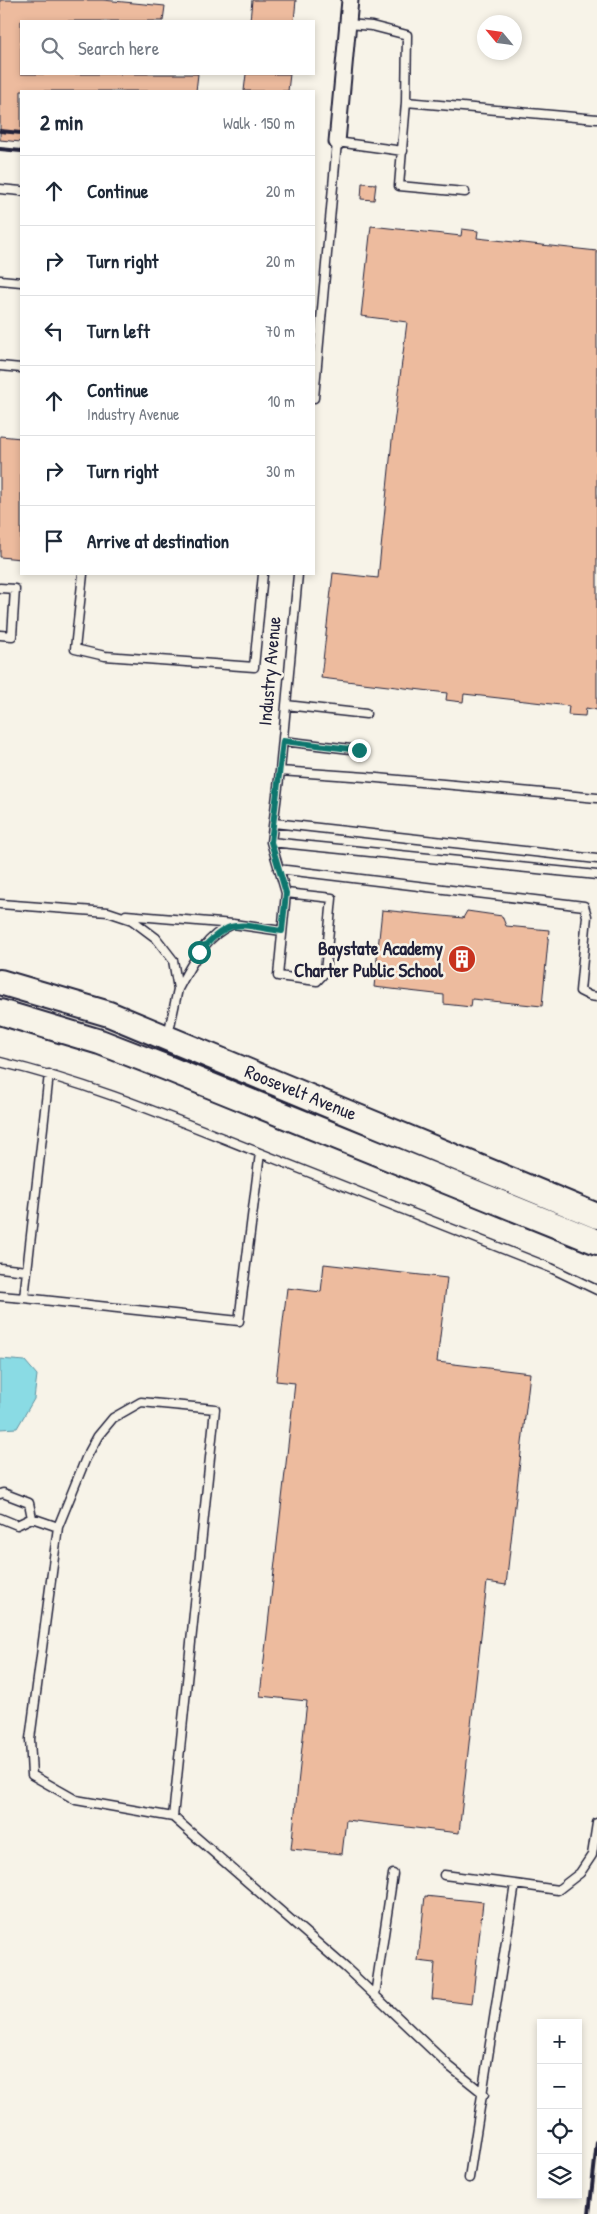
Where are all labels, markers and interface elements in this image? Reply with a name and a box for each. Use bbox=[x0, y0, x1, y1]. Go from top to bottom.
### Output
north arrow bbox=[477, 15, 522, 60]
search box bbox=[20, 20, 315, 75]
icon: search bbox=[38, 34, 66, 62]
text: Search here bbox=[78, 35, 159, 61]
text: 2 min bbox=[40, 108, 83, 137]
text: Walk · 150 m bbox=[223, 112, 295, 134]
icon: ahead bbox=[40, 177, 68, 205]
text: Continue bbox=[87, 178, 148, 204]
text: 20 m bbox=[266, 180, 295, 202]
icon: right bbox=[40, 247, 68, 275]
text: Turn right bbox=[87, 248, 158, 274]
text: 20 m bbox=[266, 250, 295, 272]
icon: left bbox=[40, 317, 68, 345]
text: Turn left bbox=[87, 318, 150, 344]
text: 70 m bbox=[265, 320, 295, 342]
text: Continue bbox=[87, 377, 148, 403]
icon: ahead bbox=[40, 387, 68, 415]
text: 10 m bbox=[267, 390, 295, 412]
text: Industry Avenue bbox=[87, 403, 179, 425]
icon: right bbox=[40, 457, 68, 485]
text: Turn right bbox=[87, 458, 158, 484]
text: 30 m bbox=[266, 460, 295, 482]
icon: arrive bbox=[40, 527, 68, 555]
text: Arrive at destination bbox=[87, 528, 229, 554]
street label: Industry Avenue bbox=[251, 615, 287, 727]
route end bbox=[348, 739, 371, 762]
place label: Baystate Academy Charter Public School bbox=[294, 935, 444, 983]
route start bbox=[188, 941, 211, 964]
building icon: Baystate Academy Charter Public School bbox=[447, 944, 477, 974]
street label: Roosevelt Avenue bbox=[241, 1058, 361, 1126]
map controls bbox=[537, 2019, 582, 2199]
button: + bbox=[537, 2019, 582, 2064]
button: − bbox=[537, 2064, 582, 2109]
button: locate bbox=[537, 2109, 582, 2154]
button: layers bbox=[537, 2154, 582, 2199]

